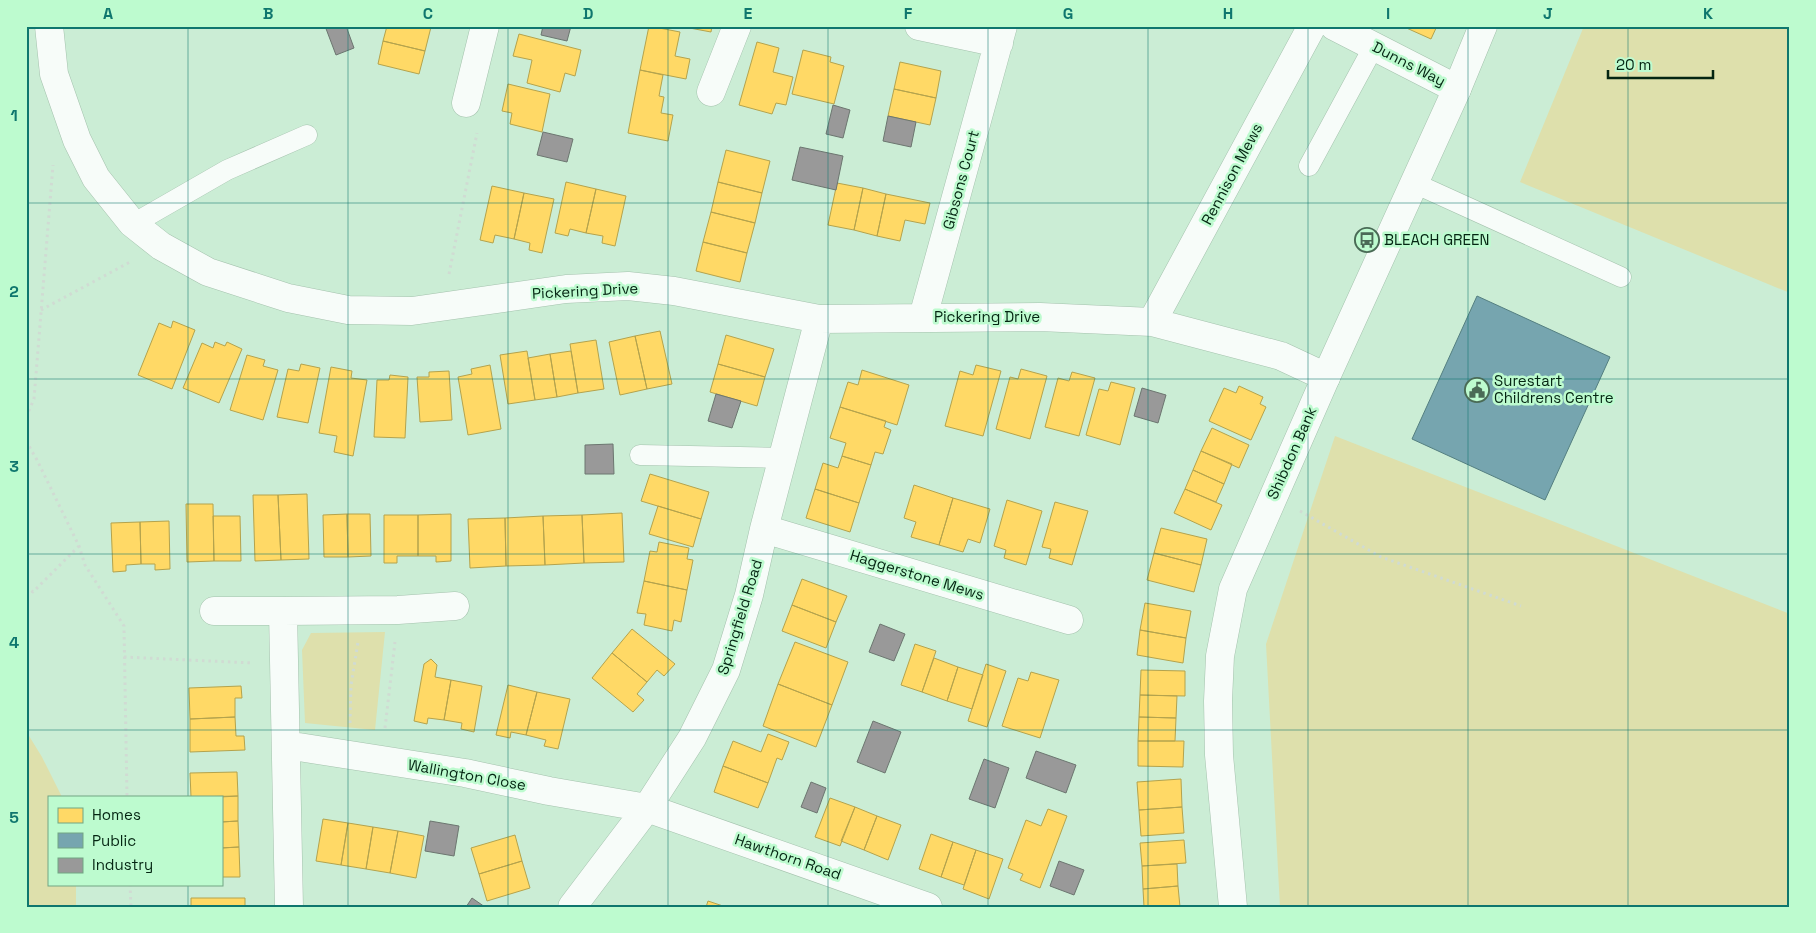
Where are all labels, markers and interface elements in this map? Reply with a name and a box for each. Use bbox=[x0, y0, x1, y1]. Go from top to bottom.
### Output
text: A bbox=[103, 3, 113, 24]
text: B bbox=[263, 3, 273, 24]
text: C bbox=[423, 3, 433, 24]
text: D bbox=[583, 3, 593, 24]
text: E bbox=[744, 3, 753, 24]
text: F bbox=[904, 3, 913, 24]
text: G bbox=[1063, 3, 1073, 24]
text: H bbox=[1223, 3, 1233, 24]
text: I bbox=[1386, 3, 1390, 24]
text: J bbox=[1543, 3, 1553, 24]
text: K bbox=[1703, 3, 1713, 24]
street label: Dunns Way bbox=[1369, 37, 1449, 90]
scale bar bbox=[1608, 48, 1714, 80]
text: 20 m bbox=[1616, 55, 1651, 74]
text: 1 bbox=[10, 105, 18, 126]
street label: Rennison Mews bbox=[1197, 120, 1266, 228]
street label: Gibsons Court bbox=[938, 128, 983, 232]
bus stop icon: BLEACH GREEN bbox=[1354, 227, 1380, 253]
place label: BLEACH GREEN bbox=[1384, 230, 1489, 249]
street label: Pickering Drive bbox=[531, 278, 639, 303]
text: 2 bbox=[9, 281, 19, 302]
street label: Pickering Drive bbox=[934, 307, 1040, 326]
place label: Surestart Childrens Centre bbox=[1494, 371, 1614, 407]
public building icon: Surestart Childrens Centre bbox=[1464, 377, 1490, 403]
street label: Shibdon Bank bbox=[1263, 403, 1320, 502]
text: 3 bbox=[9, 456, 19, 477]
street label: Haggerstone Mews bbox=[848, 545, 986, 604]
street label: Springfield Road bbox=[713, 557, 766, 677]
text: 4 bbox=[9, 632, 19, 653]
street label: Wallington Close bbox=[406, 755, 528, 794]
legend bbox=[48, 796, 222, 886]
text: Homes bbox=[92, 805, 141, 824]
text: 5 bbox=[9, 807, 19, 828]
street label: Hawthorn Road bbox=[732, 829, 844, 884]
text: Public bbox=[92, 831, 136, 850]
text: Industry bbox=[92, 855, 153, 874]

